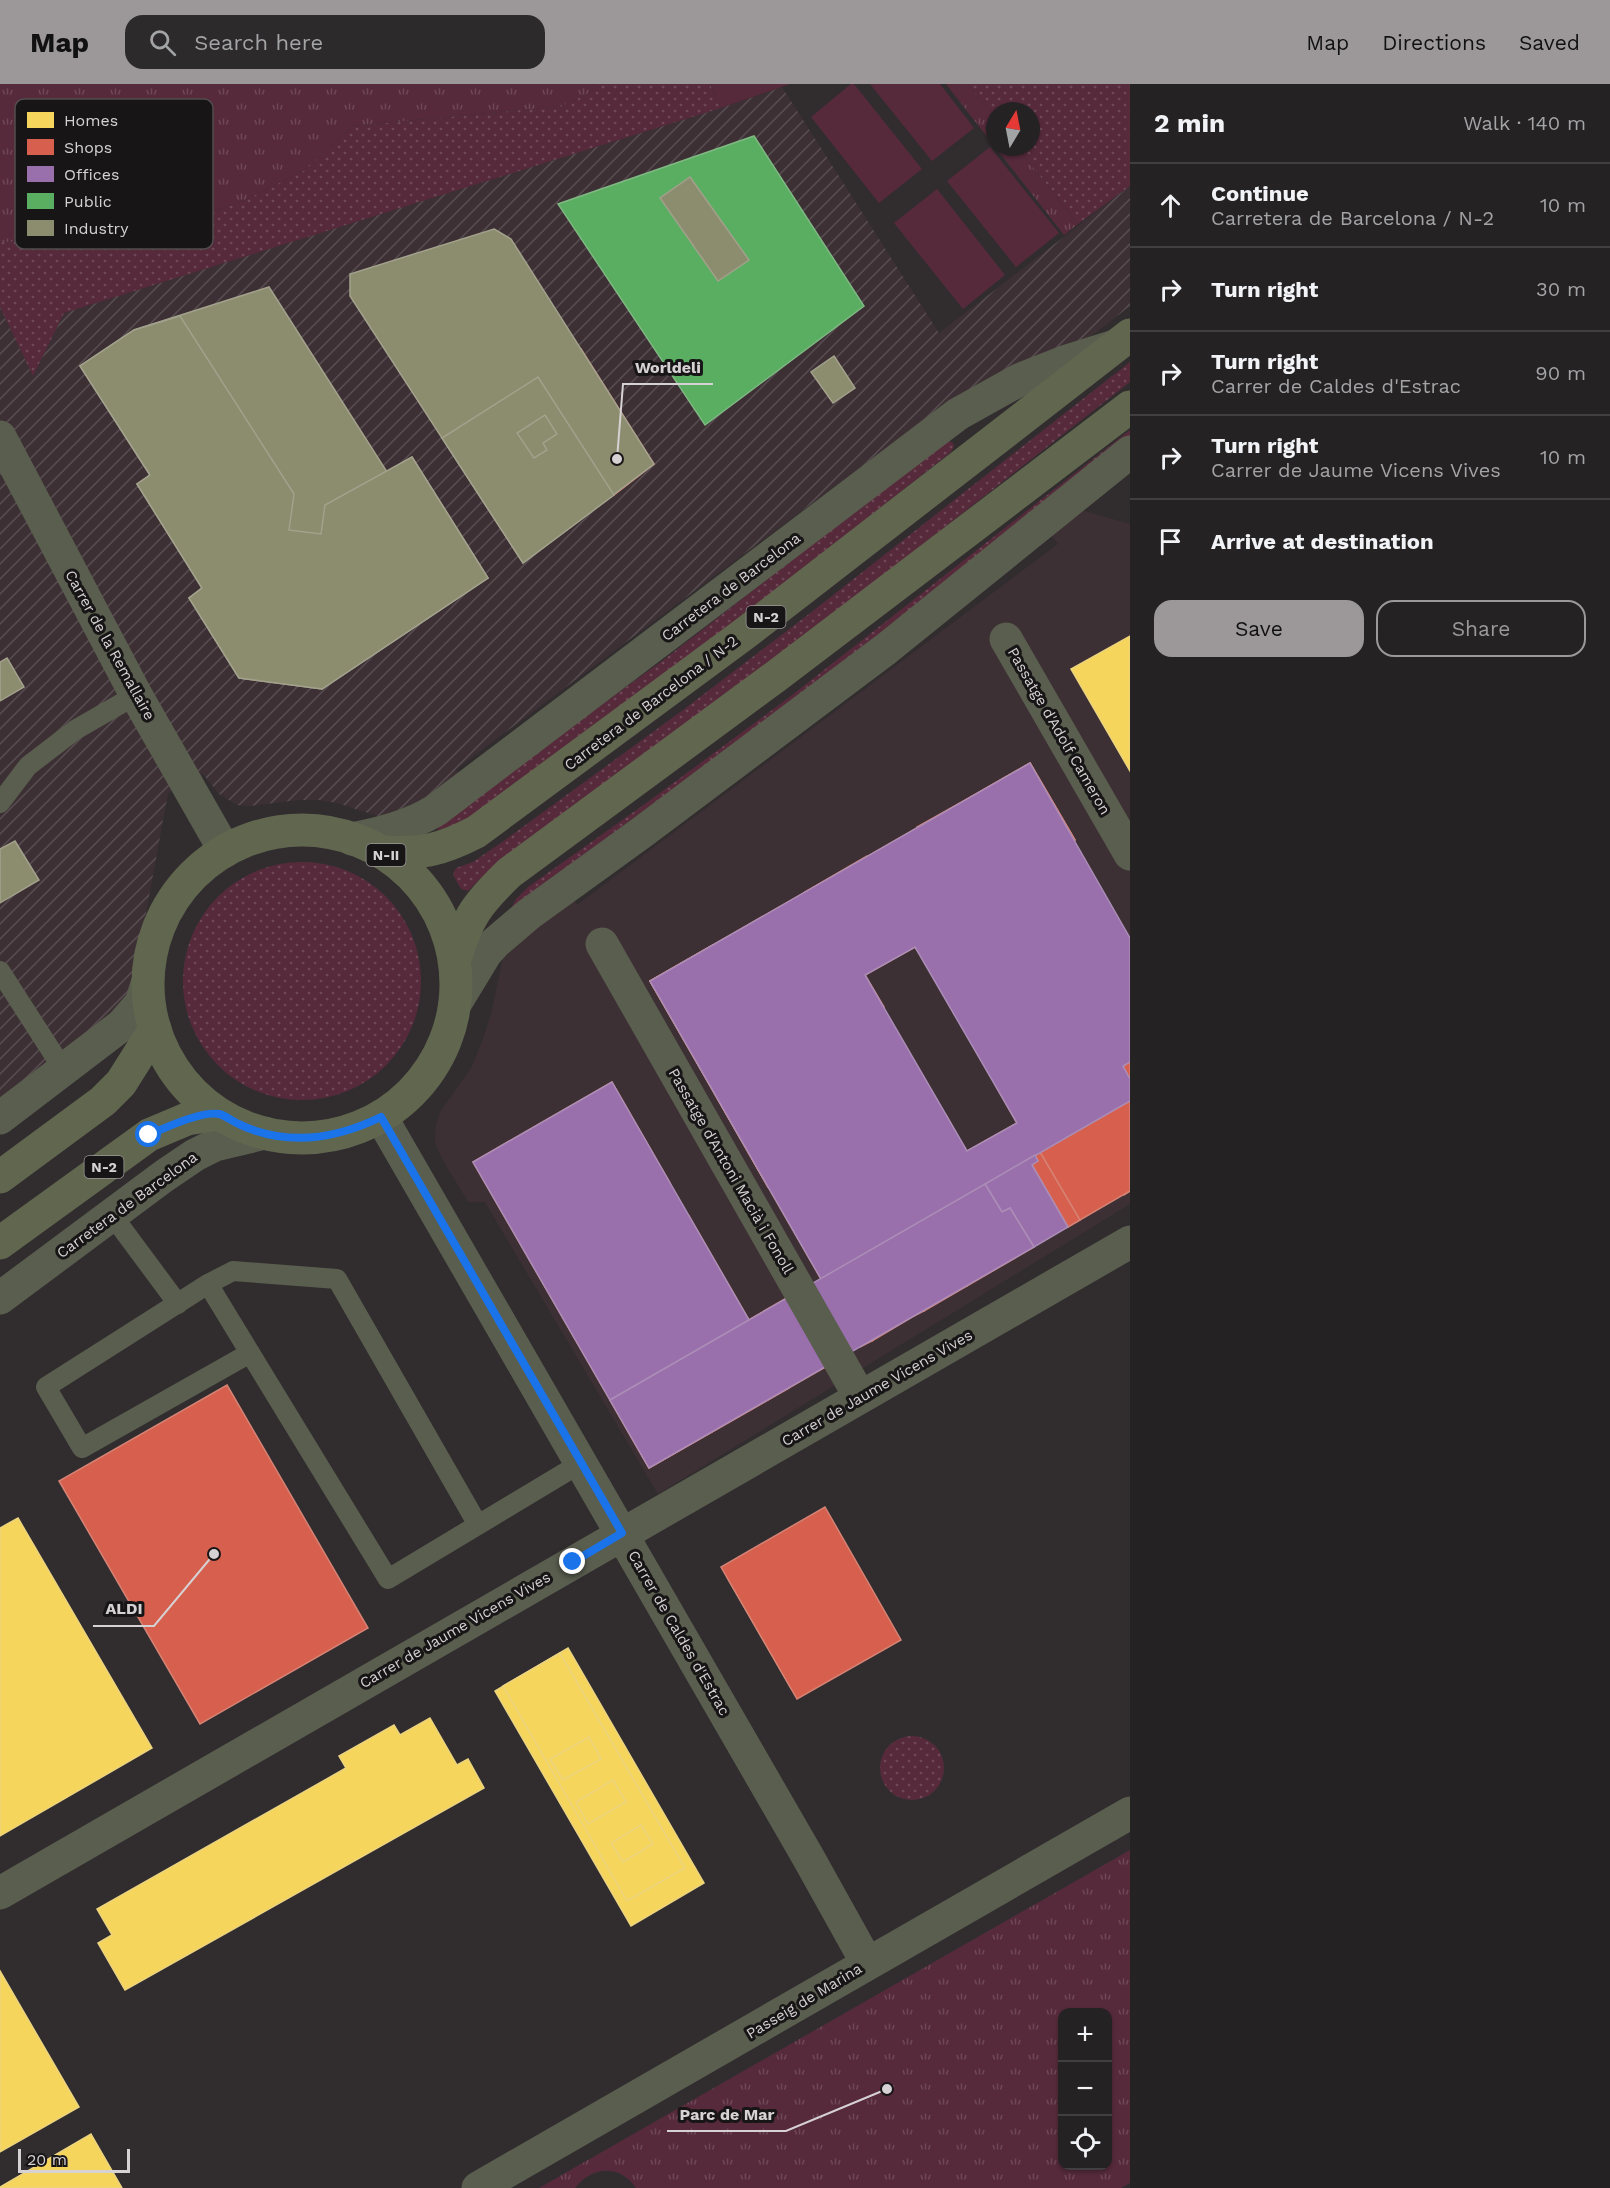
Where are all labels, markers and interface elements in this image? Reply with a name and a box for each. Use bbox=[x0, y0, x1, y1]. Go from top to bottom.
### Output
search box bbox=[125, 15, 545, 69]
text: Map bbox=[30, 26, 89, 59]
icon: search bbox=[146, 26, 179, 59]
text: Search here bbox=[194, 30, 323, 55]
text: Map bbox=[1306, 30, 1349, 55]
text: Directions bbox=[1382, 30, 1486, 55]
text: Saved bbox=[1519, 30, 1580, 55]
legend bbox=[15, 99, 213, 249]
north arrow bbox=[986, 102, 1040, 156]
text: 2 min bbox=[1154, 108, 1225, 138]
text: Homes bbox=[64, 111, 118, 130]
text: Walk · 140 m bbox=[1463, 111, 1586, 135]
text: Shops bbox=[64, 138, 112, 157]
text: Offices bbox=[64, 165, 119, 184]
text: Continue bbox=[1211, 181, 1309, 206]
icon: ahead bbox=[1154, 189, 1187, 222]
text: Public bbox=[64, 192, 112, 211]
text: 10 m bbox=[1540, 193, 1586, 217]
text: Carretera de Barcelona / N-2 bbox=[1211, 206, 1494, 230]
text: Industry bbox=[64, 219, 129, 238]
icon: right bbox=[1154, 273, 1187, 306]
text: Turn right bbox=[1211, 277, 1318, 302]
text: 30 m bbox=[1536, 277, 1586, 301]
text: Turn right bbox=[1211, 349, 1318, 374]
callout: Worldeli bbox=[623, 350, 713, 384]
icon: right bbox=[1154, 357, 1187, 390]
text: Worldeli bbox=[635, 358, 701, 377]
text: 90 m bbox=[1535, 361, 1586, 385]
text: Carrer de Caldes d'Estrac bbox=[1211, 374, 1461, 398]
text: Turn right bbox=[1211, 433, 1318, 458]
icon: right bbox=[1154, 441, 1187, 474]
text: 10 m bbox=[1540, 445, 1586, 469]
text: Carrer de Jaume Vicens Vives bbox=[1211, 458, 1501, 482]
icon: arrive bbox=[1154, 525, 1187, 558]
street label: Carretera de Barcelona bbox=[658, 529, 804, 645]
text: Arrive at destination bbox=[1211, 529, 1434, 554]
street label: Carrer de la Remallaire bbox=[61, 567, 159, 723]
button: Save bbox=[1154, 600, 1364, 657]
button: Share bbox=[1376, 600, 1586, 657]
road number: N-2 bbox=[746, 606, 786, 628]
street label: Carretera de Barcelona / N-2 bbox=[561, 632, 741, 774]
street label: Passatge d'Adolf Cameron bbox=[1004, 644, 1114, 818]
road number: N-II bbox=[366, 844, 406, 866]
street label: Passatge d'Antoni Macià i Fonoll bbox=[665, 1065, 798, 1277]
route start bbox=[135, 1121, 161, 1147]
street label: Carretera de Barcelona bbox=[53, 1148, 201, 1262]
road number: N-2 bbox=[84, 1156, 124, 1178]
street label: Carrer de Jaume Vicens Vives bbox=[778, 1326, 976, 1450]
street label: Carrer de Caldes d'Estrac bbox=[624, 1547, 734, 1719]
route end bbox=[559, 1548, 585, 1574]
street label: Carrer de Jaume Vicens Vives bbox=[356, 1568, 554, 1692]
callout: ALDI bbox=[93, 1592, 154, 1626]
text: ALDI bbox=[105, 1599, 143, 1618]
street label: Passeig de Marina bbox=[743, 1959, 865, 2043]
map controls bbox=[1058, 2008, 1112, 2170]
button: + bbox=[1058, 2008, 1112, 2062]
button: − bbox=[1058, 2062, 1112, 2116]
callout: Parc de Mar bbox=[667, 2097, 786, 2131]
text: Parc de Mar bbox=[680, 2105, 775, 2124]
button: locate bbox=[1058, 2116, 1112, 2170]
scale bar bbox=[18, 2146, 130, 2174]
text: 20 m bbox=[27, 2150, 67, 2169]

